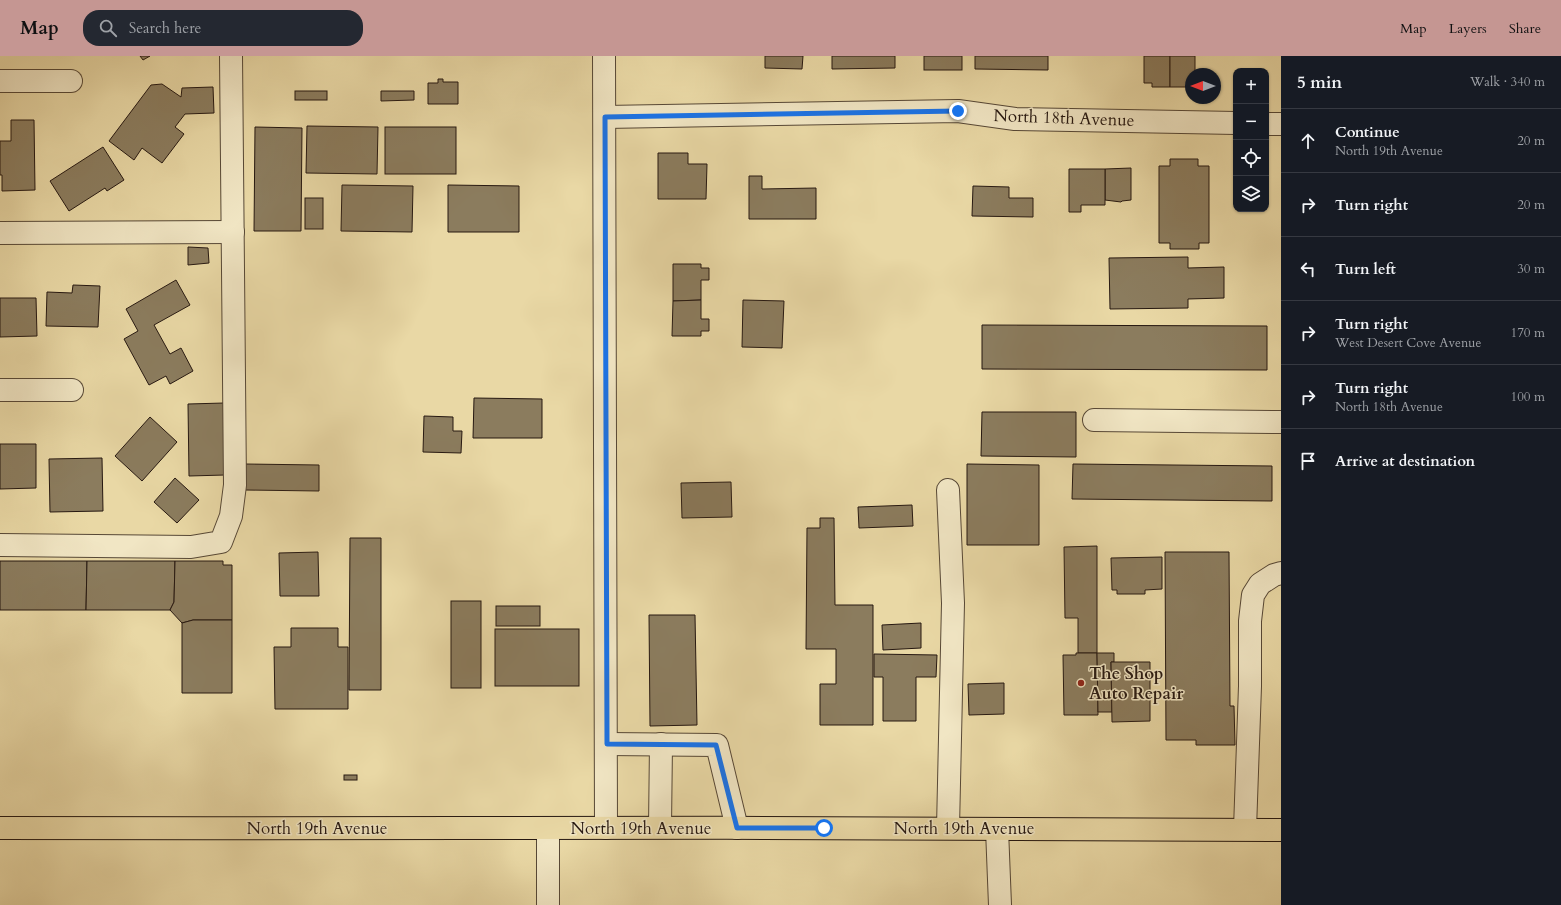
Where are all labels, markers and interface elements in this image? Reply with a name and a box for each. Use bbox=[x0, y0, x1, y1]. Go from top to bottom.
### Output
search box bbox=[83, 10, 363, 46]
text: Map bbox=[20, 15, 59, 41]
icon: search bbox=[97, 17, 119, 39]
text: Search here bbox=[129, 18, 201, 38]
text: Map bbox=[1400, 19, 1427, 38]
text: Layers bbox=[1449, 19, 1487, 38]
text: Share bbox=[1509, 19, 1541, 38]
north arrow bbox=[1185, 68, 1221, 104]
map controls bbox=[1233, 68, 1269, 212]
button: + bbox=[1233, 68, 1269, 104]
text: 5 min bbox=[1297, 71, 1342, 94]
text: Walk · 340 m bbox=[1470, 73, 1545, 91]
route end bbox=[949, 102, 967, 120]
street label: North 18th Avenue bbox=[993, 104, 1135, 132]
button: − bbox=[1233, 104, 1269, 140]
text: Continue bbox=[1335, 122, 1400, 142]
icon: ahead bbox=[1297, 130, 1319, 152]
text: 20 m bbox=[1517, 132, 1545, 150]
button: locate bbox=[1233, 140, 1269, 176]
text: North 19th Avenue bbox=[1335, 142, 1443, 160]
button: layers bbox=[1233, 176, 1269, 212]
icon: right bbox=[1297, 194, 1319, 216]
text: Turn right bbox=[1335, 195, 1408, 215]
text: 20 m bbox=[1517, 196, 1545, 214]
icon: left bbox=[1297, 258, 1319, 280]
text: Turn left bbox=[1335, 259, 1396, 279]
text: 30 m bbox=[1517, 260, 1545, 278]
text: Turn right bbox=[1335, 314, 1408, 334]
icon: right bbox=[1297, 322, 1319, 344]
text: 170 m bbox=[1511, 324, 1545, 342]
text: West Desert Cove Avenue bbox=[1335, 334, 1481, 352]
text: Turn right bbox=[1335, 378, 1408, 398]
icon: right bbox=[1297, 386, 1319, 408]
text: 100 m bbox=[1511, 388, 1545, 406]
text: North 18th Avenue bbox=[1335, 398, 1443, 416]
icon: arrive bbox=[1297, 450, 1319, 472]
text: Arrive at destination bbox=[1335, 451, 1475, 471]
place label: The Shop Auto Repair bbox=[1089, 662, 1183, 705]
marker: The Shop Auto Repair bbox=[1076, 678, 1086, 688]
street label: North 19th Avenue bbox=[247, 817, 387, 840]
street label: North 19th Avenue bbox=[571, 817, 711, 840]
street label: North 19th Avenue bbox=[894, 817, 1034, 840]
route start bbox=[815, 819, 833, 837]

